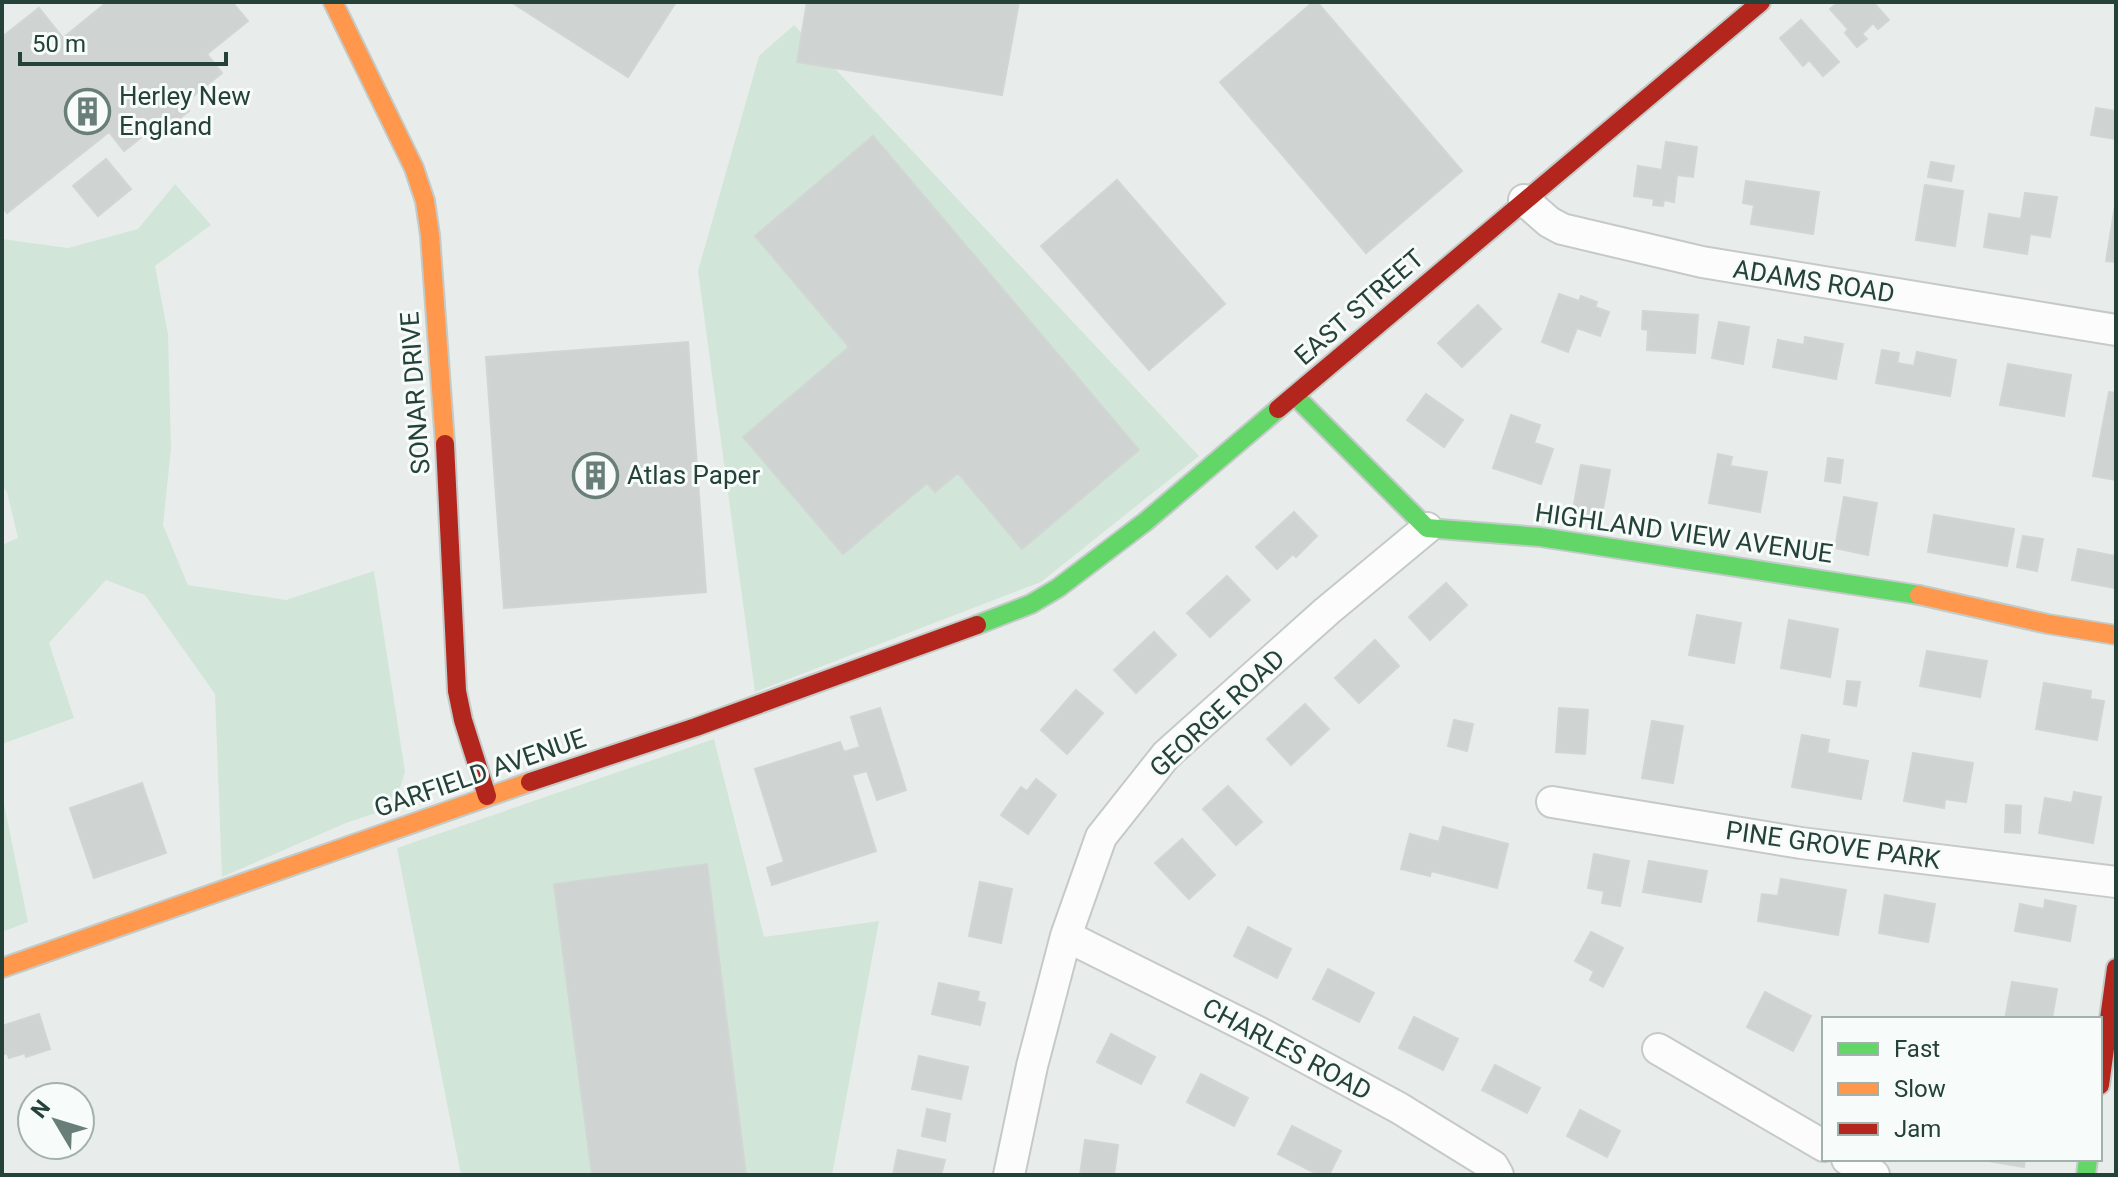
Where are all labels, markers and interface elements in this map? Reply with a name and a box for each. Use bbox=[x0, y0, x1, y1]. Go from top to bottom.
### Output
scale bar bbox=[20, 16, 226, 66]
text: 50 m bbox=[32, 30, 86, 58]
place label: Herley New England bbox=[119, 81, 251, 141]
building icon: Herley New England bbox=[64, 87, 112, 135]
street label: EAST STREET bbox=[1288, 243, 1430, 371]
street label: ADAMS ROAD bbox=[1731, 253, 1897, 309]
street label: SONAR DRIVE bbox=[394, 311, 436, 475]
building icon: Atlas Paper bbox=[572, 451, 620, 499]
place label: Atlas Paper bbox=[627, 460, 760, 490]
street label: HIGHLAND VIEW AVENUE bbox=[1533, 497, 1835, 569]
street label: GEORGE ROAD bbox=[1144, 643, 1290, 783]
street label: GARFIELD AVENUE bbox=[370, 723, 590, 823]
street label: PINE GROVE PARK bbox=[1724, 815, 1943, 875]
street label: CHARLES ROAD bbox=[1197, 992, 1377, 1106]
legend bbox=[1822, 1017, 2102, 1161]
text: Fast bbox=[1894, 1035, 1940, 1063]
text: Slow bbox=[1894, 1075, 1946, 1103]
north arrow bbox=[16, 1081, 96, 1161]
text: N bbox=[26, 1095, 55, 1123]
text: Jam bbox=[1894, 1115, 1941, 1143]

